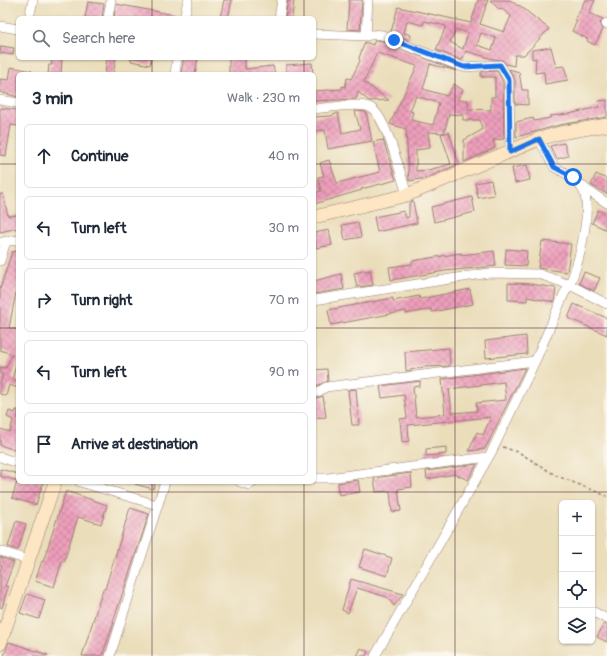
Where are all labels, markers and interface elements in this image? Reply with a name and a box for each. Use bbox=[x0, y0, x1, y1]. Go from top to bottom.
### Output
search box bbox=[16, 16, 316, 60]
icon: search bbox=[30, 27, 52, 49]
text: Search here bbox=[62, 29, 135, 48]
route end bbox=[385, 31, 403, 49]
text: 3 min bbox=[32, 88, 73, 109]
text: Walk · 230 m bbox=[227, 90, 300, 106]
icon: ahead bbox=[33, 145, 55, 167]
text: Continue bbox=[71, 147, 129, 166]
text: 40 m bbox=[268, 148, 299, 164]
route start bbox=[564, 168, 582, 186]
icon: left bbox=[33, 217, 55, 239]
text: Turn left bbox=[71, 219, 127, 238]
text: 30 m bbox=[269, 220, 299, 236]
icon: right bbox=[33, 289, 55, 311]
text: Turn right bbox=[71, 291, 132, 310]
text: 70 m bbox=[269, 292, 299, 308]
icon: left bbox=[33, 361, 55, 383]
text: Turn left bbox=[71, 363, 127, 382]
text: 90 m bbox=[269, 364, 299, 380]
icon: arrive bbox=[33, 433, 55, 455]
text: Arrive at destination bbox=[71, 435, 198, 454]
map controls bbox=[559, 500, 595, 644]
button: + bbox=[559, 500, 595, 536]
button: − bbox=[559, 536, 595, 572]
button: locate bbox=[559, 572, 595, 608]
button: layers bbox=[559, 608, 595, 644]

